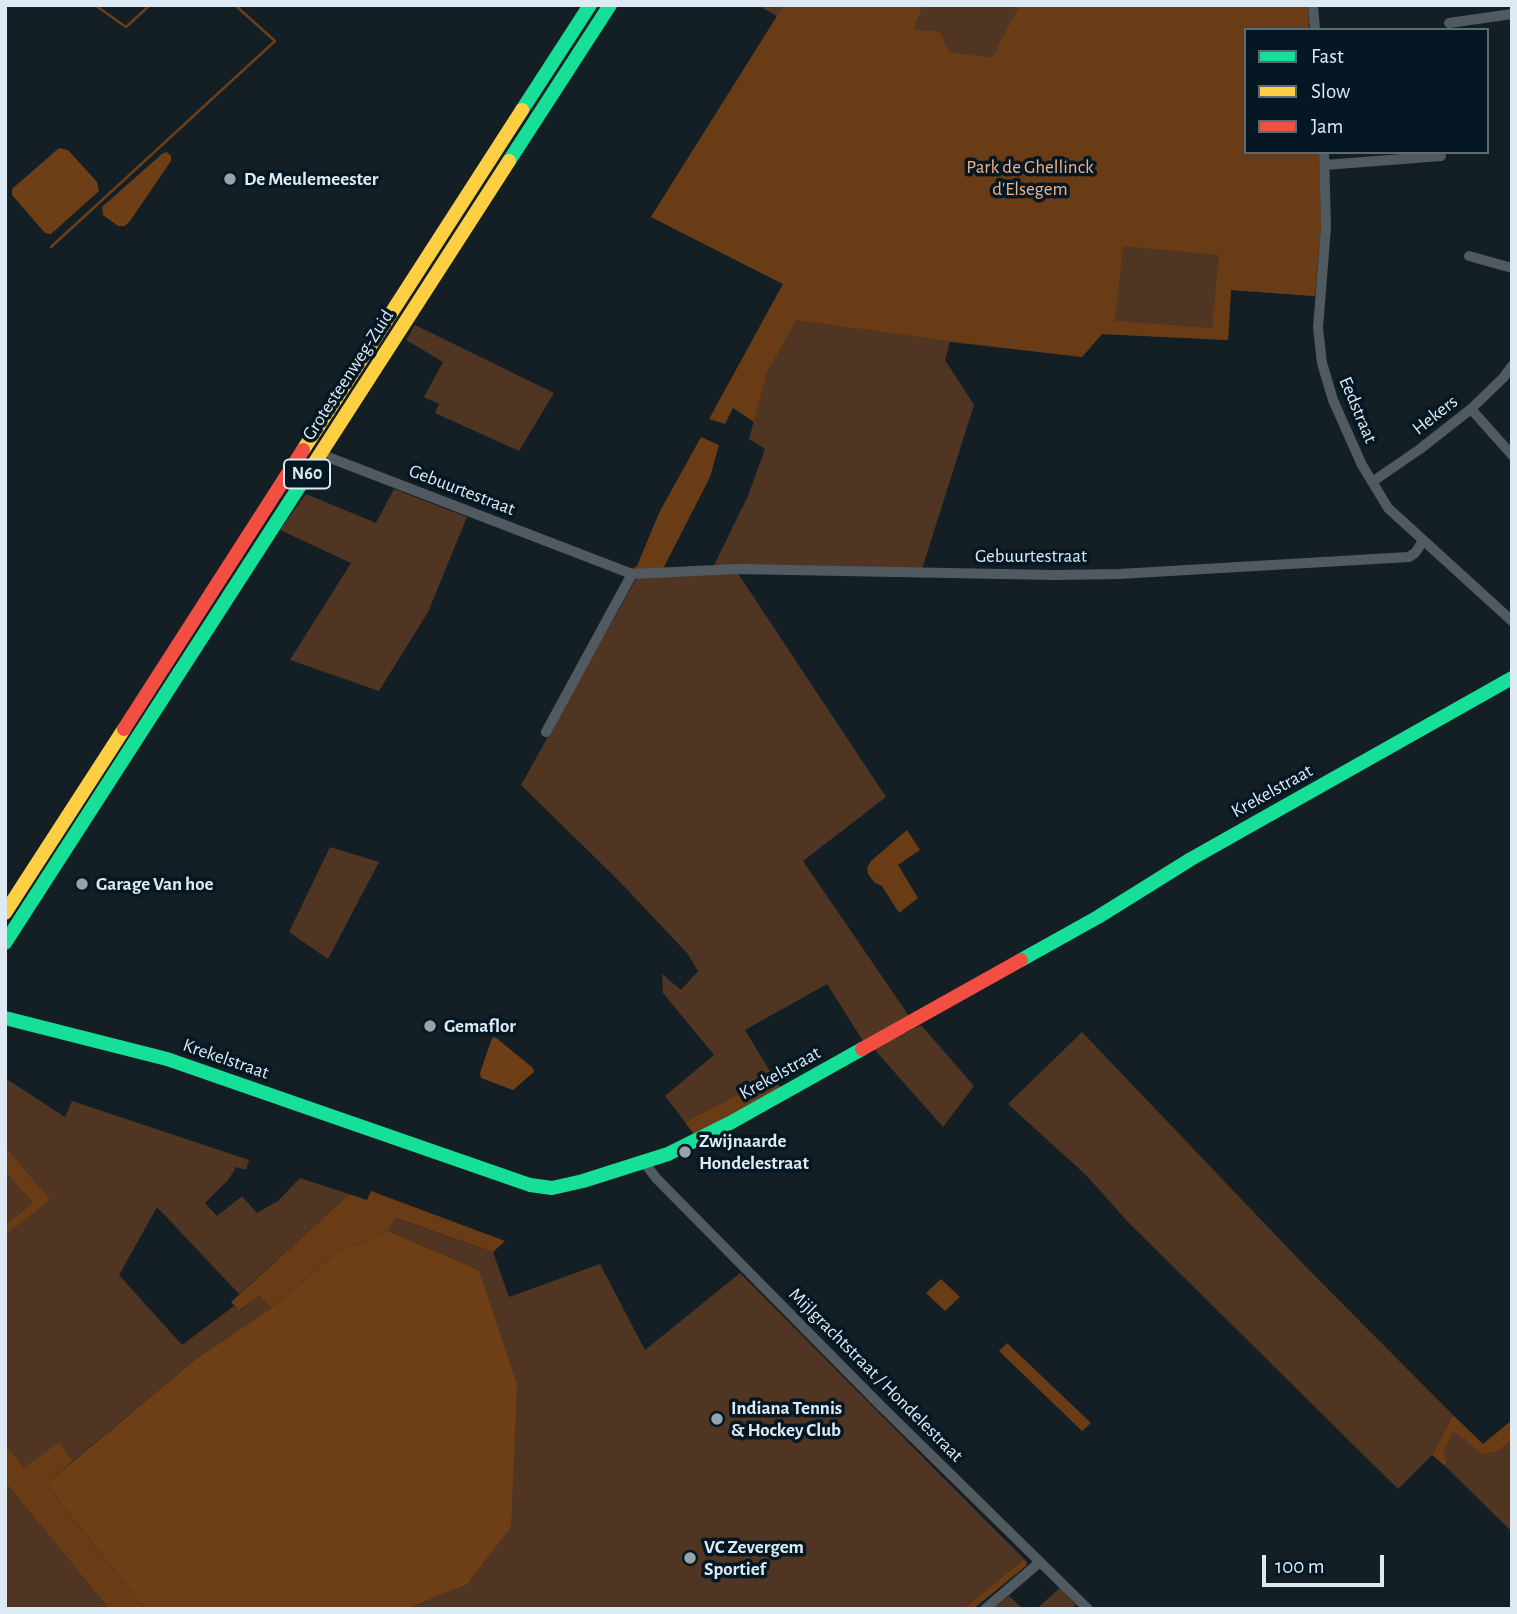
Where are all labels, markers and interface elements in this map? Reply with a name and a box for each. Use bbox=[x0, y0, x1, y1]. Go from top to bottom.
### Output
legend bbox=[1244, 28, 1489, 154]
text: Fast bbox=[1311, 46, 1344, 67]
text: Slow bbox=[1311, 81, 1350, 102]
text: Jam bbox=[1311, 116, 1343, 137]
park label: Park de Ghellinck d'Elsegem bbox=[966, 156, 1094, 200]
place label: De Meulemeester bbox=[244, 168, 378, 190]
marker: De Meulemeester bbox=[222, 171, 238, 187]
street label: Grotesteenweg-Zuid bbox=[297, 306, 399, 444]
street label: Eedstraat bbox=[1334, 373, 1382, 447]
street label: Hekers bbox=[1408, 390, 1462, 440]
street label: Gebuurtestraat bbox=[406, 459, 518, 521]
road number: N60 bbox=[284, 460, 330, 488]
street label: Gebuurtestraat bbox=[975, 545, 1087, 567]
street label: Krekelstraat bbox=[1227, 759, 1317, 823]
place label: Garage Van hoe bbox=[96, 873, 214, 895]
marker: Garage Van hoe bbox=[74, 876, 90, 892]
place label: Gemaflor bbox=[444, 1015, 516, 1037]
marker: Gemaflor bbox=[422, 1018, 438, 1034]
street label: Krekelstraat bbox=[180, 1034, 272, 1084]
street label: Krekelstraat bbox=[735, 1041, 825, 1105]
place label: Zwijnaarde Hondelestraat bbox=[699, 1130, 809, 1174]
marker: Zwijnaarde Hondelestraat bbox=[677, 1144, 693, 1160]
street label: Mijlgrachtstraat / Hondelestraat bbox=[784, 1283, 968, 1467]
place label: Indiana Tennis & Hockey Club bbox=[731, 1397, 842, 1441]
marker: Indiana Tennis & Hockey Club bbox=[709, 1411, 725, 1427]
place label: VC Zevergem Sportief bbox=[704, 1536, 804, 1580]
scale bar bbox=[1265, 1540, 1388, 1584]
marker: VC Zevergem Sportief bbox=[682, 1550, 698, 1566]
text: 100 m bbox=[1275, 1556, 1325, 1577]

